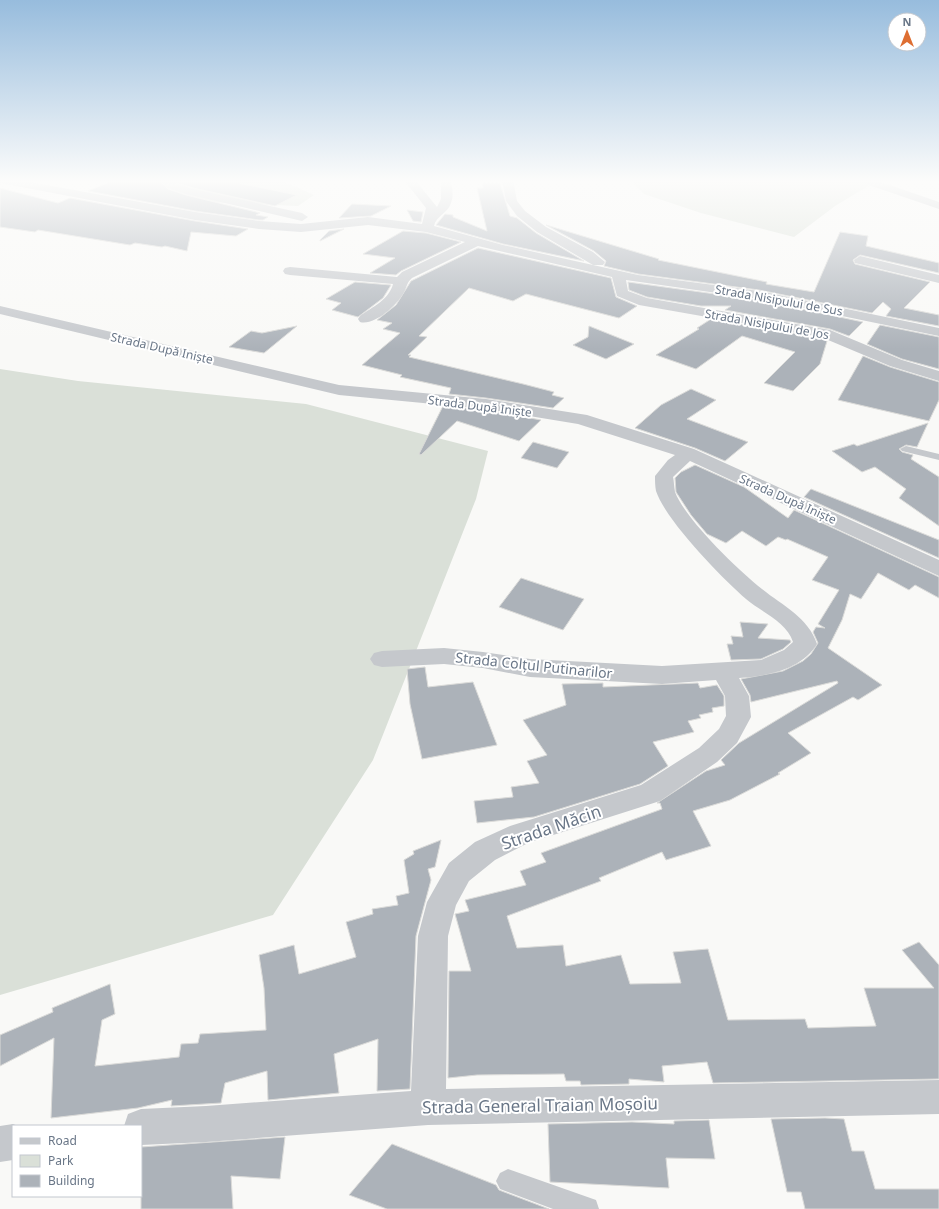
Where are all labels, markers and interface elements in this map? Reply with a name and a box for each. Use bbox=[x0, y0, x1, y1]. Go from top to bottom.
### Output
north arrow bbox=[887, 12, 927, 52]
text: N bbox=[903, 14, 911, 29]
street label: Strada Nisipului de Sus bbox=[714, 280, 844, 320]
street label: Strada Nisipului de Jos bbox=[704, 305, 831, 343]
street label: Strada După Iniște bbox=[109, 328, 215, 368]
street label: Strada După Iniște bbox=[427, 391, 533, 421]
street label: Strada După Iniște bbox=[737, 470, 839, 528]
street label: Strada Colțul Putinarilor bbox=[455, 647, 614, 683]
street label: Strada Măcin bbox=[498, 799, 604, 855]
street label: Strada General Traian Moșoiu bbox=[422, 1091, 658, 1119]
legend bbox=[12, 1125, 142, 1197]
text: Road bbox=[48, 1132, 77, 1149]
text: Park bbox=[48, 1152, 74, 1169]
text: Building bbox=[48, 1172, 95, 1189]

